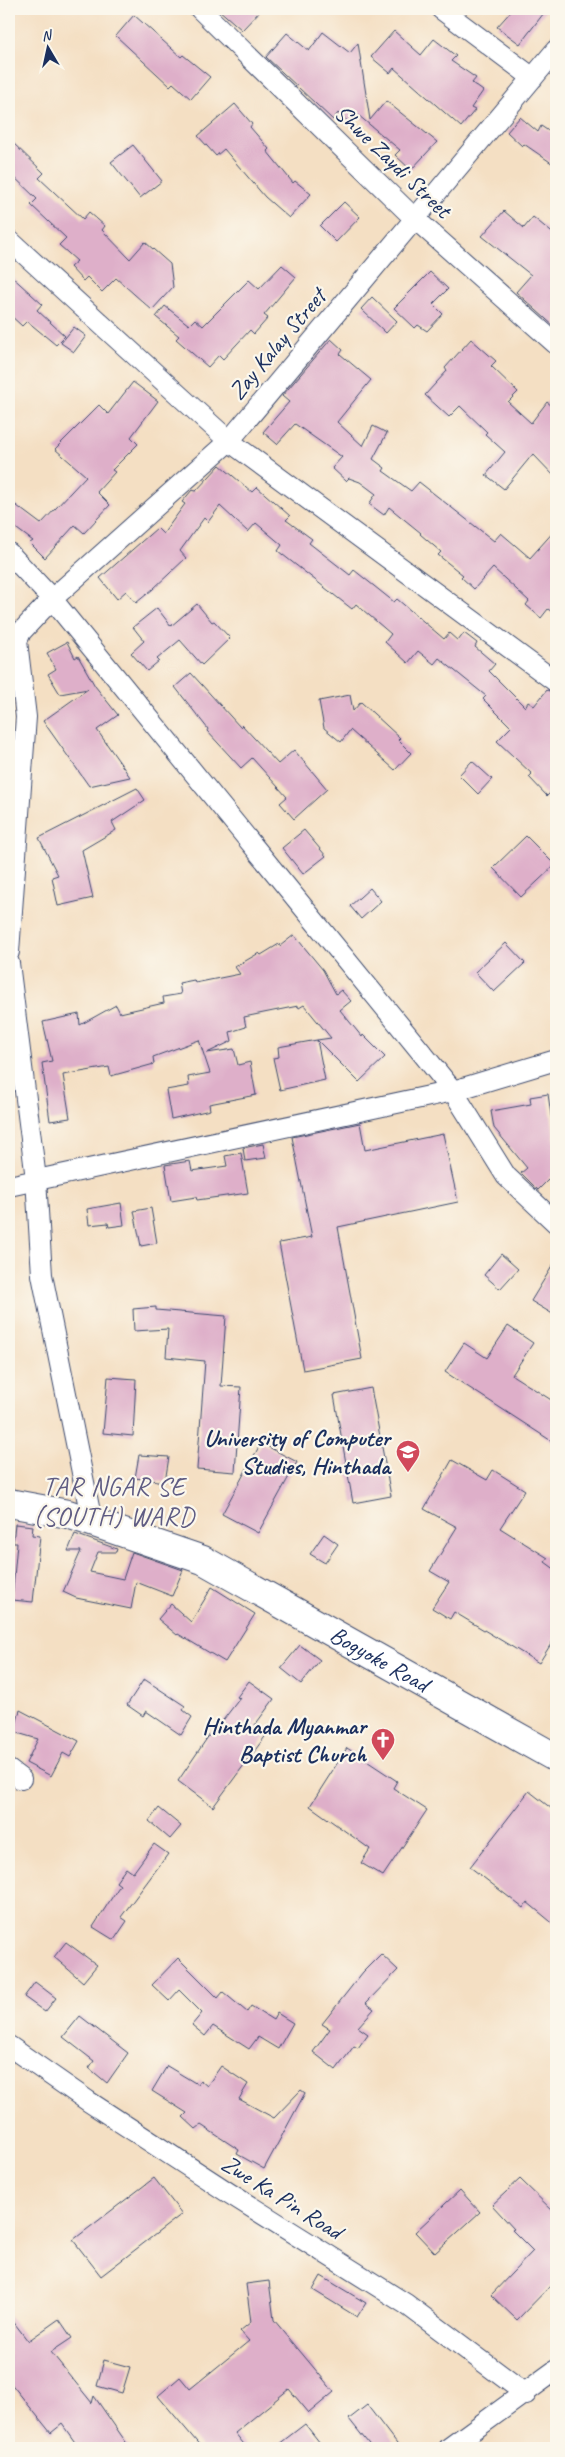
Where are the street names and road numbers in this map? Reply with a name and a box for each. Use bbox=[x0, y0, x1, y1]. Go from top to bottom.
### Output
street label: Shwe Zaydi Street bbox=[328, 98, 459, 226]
street label: Zay Kalay Street bbox=[222, 280, 334, 406]
street label: Bogyoke Road bbox=[325, 1619, 437, 1700]
street label: Zwe Ka Pin Road bbox=[216, 2148, 351, 2248]

